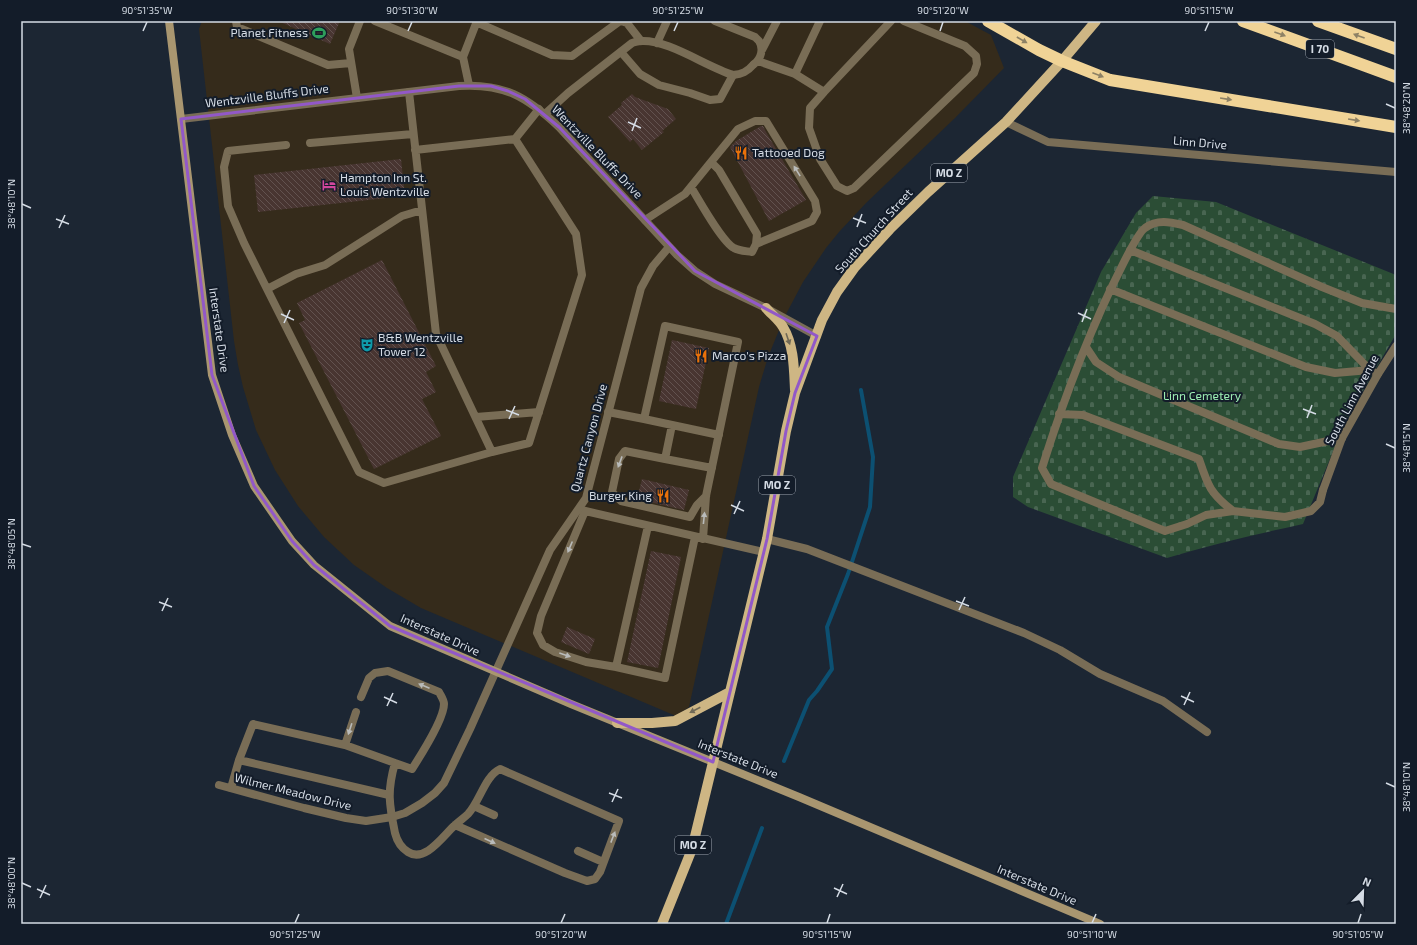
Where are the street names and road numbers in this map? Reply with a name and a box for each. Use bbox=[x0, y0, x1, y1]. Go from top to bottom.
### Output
road number: I 70 bbox=[1306, 40, 1334, 58]
street label: Wentzville Bluffs Drive bbox=[204, 80, 330, 110]
street label: Wentzville Bluffs Drive bbox=[549, 102, 646, 201]
street label: Linn Drive bbox=[1172, 133, 1228, 151]
road number: MO Z bbox=[931, 164, 967, 182]
street label: South Church Street bbox=[832, 185, 915, 275]
street label: Interstate Drive bbox=[207, 287, 233, 373]
street label: South Linn Avenue bbox=[1321, 352, 1381, 447]
street label: Quartz Canyon Drive bbox=[567, 382, 610, 494]
road number: MO Z bbox=[759, 476, 795, 494]
street label: Interstate Drive bbox=[399, 610, 482, 658]
street label: Interstate Drive bbox=[696, 736, 781, 781]
street label: Wilmer Meadow Drive bbox=[233, 770, 353, 812]
road number: MO Z bbox=[675, 836, 711, 854]
street label: Interstate Drive bbox=[995, 861, 1079, 907]

